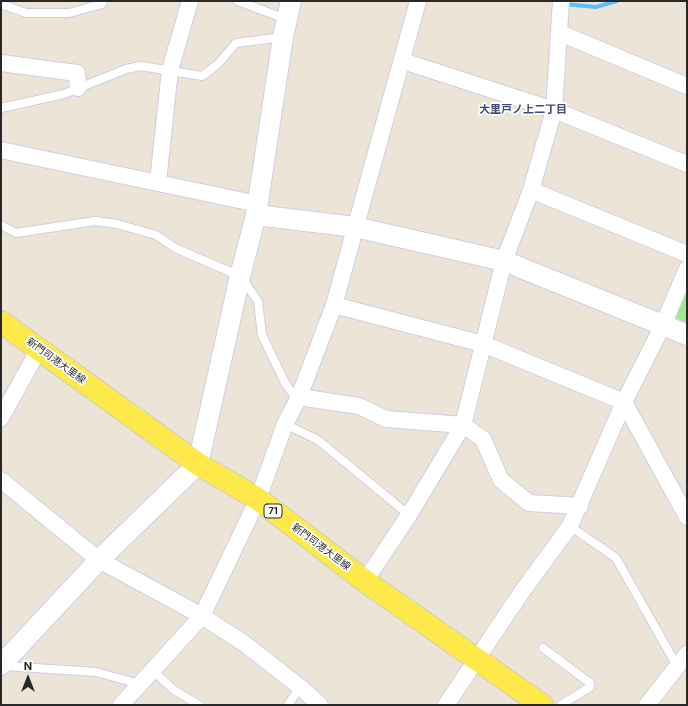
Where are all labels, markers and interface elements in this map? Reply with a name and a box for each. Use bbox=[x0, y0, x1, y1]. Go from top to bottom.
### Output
district label: 大里戸ノ上二丁目 bbox=[479, 103, 567, 117]
street label: 新門司港大里線 bbox=[24, 336, 88, 386]
road number: 71 bbox=[264, 504, 282, 518]
street label: 新門司港大里線 bbox=[289, 521, 353, 573]
north arrow bbox=[8, 658, 48, 698]
text: N bbox=[24, 659, 32, 673]

